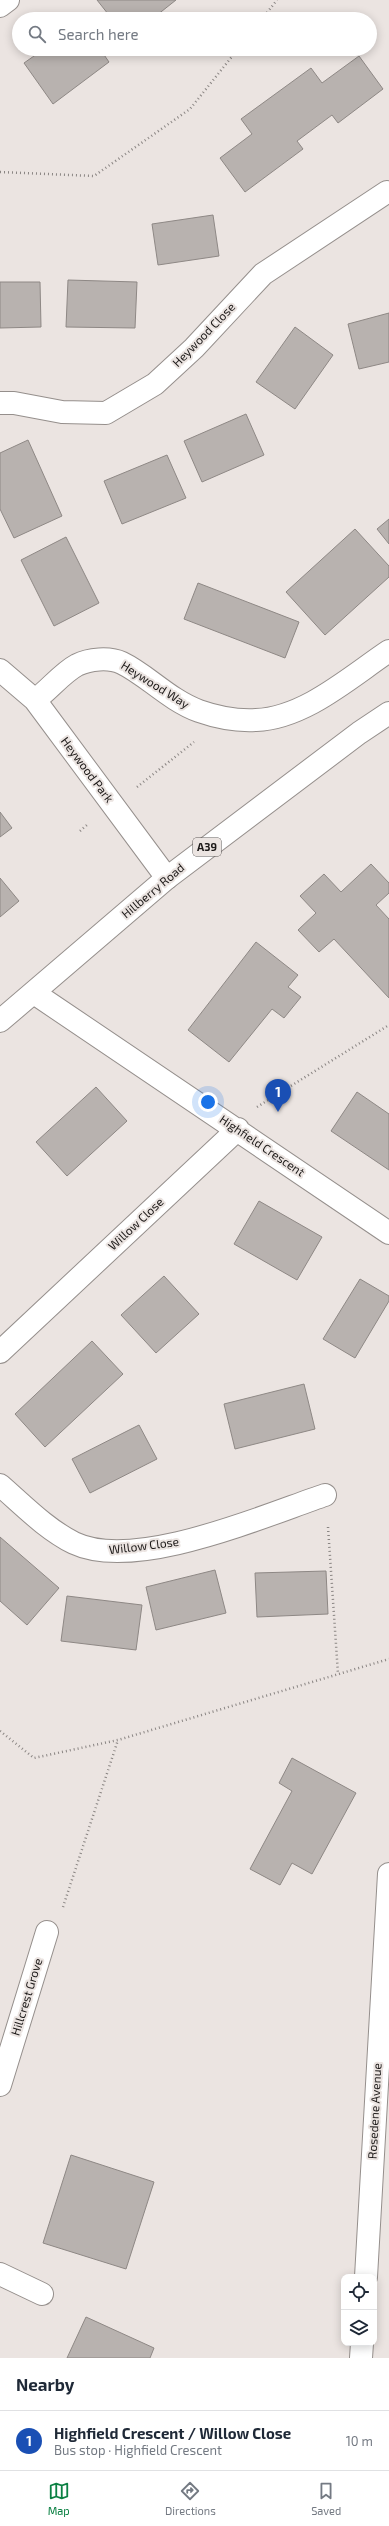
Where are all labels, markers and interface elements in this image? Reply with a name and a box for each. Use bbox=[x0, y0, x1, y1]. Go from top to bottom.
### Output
search box bbox=[12, 12, 377, 56]
icon: search bbox=[26, 23, 48, 45]
text: Search here bbox=[58, 25, 139, 43]
street label: Heywood Close bbox=[169, 299, 237, 369]
street label: Heywood Way bbox=[119, 658, 193, 711]
street label: Heywood Park bbox=[59, 734, 117, 805]
road number: A39 bbox=[193, 838, 221, 856]
street label: Hillberry Road bbox=[118, 860, 187, 920]
pin: 1 bbox=[265, 1079, 291, 1112]
your location bbox=[198, 1092, 218, 1112]
street label: Highfield Crescent bbox=[217, 1112, 308, 1179]
street label: Willow Close bbox=[105, 1194, 166, 1252]
street label: Willow Close bbox=[108, 1534, 180, 1556]
street label: Hillcrest Grove bbox=[8, 1956, 44, 2037]
street label: Rosedene Avenue bbox=[364, 2063, 384, 2159]
map controls bbox=[341, 2274, 377, 2346]
button: locate bbox=[341, 2274, 377, 2310]
button: layers bbox=[341, 2310, 377, 2346]
text: Nearby bbox=[16, 2374, 74, 2394]
text: Highfield Crescent / Willow Close bbox=[54, 2424, 291, 2442]
text: 1 bbox=[26, 2433, 32, 2449]
text: 10 m bbox=[346, 2433, 373, 2449]
text: Bus stop · Highfield Crescent bbox=[54, 2442, 222, 2458]
tab: Map bbox=[48, 2480, 70, 2517]
tab: Directions bbox=[165, 2480, 216, 2517]
tab: Saved bbox=[311, 2480, 341, 2517]

